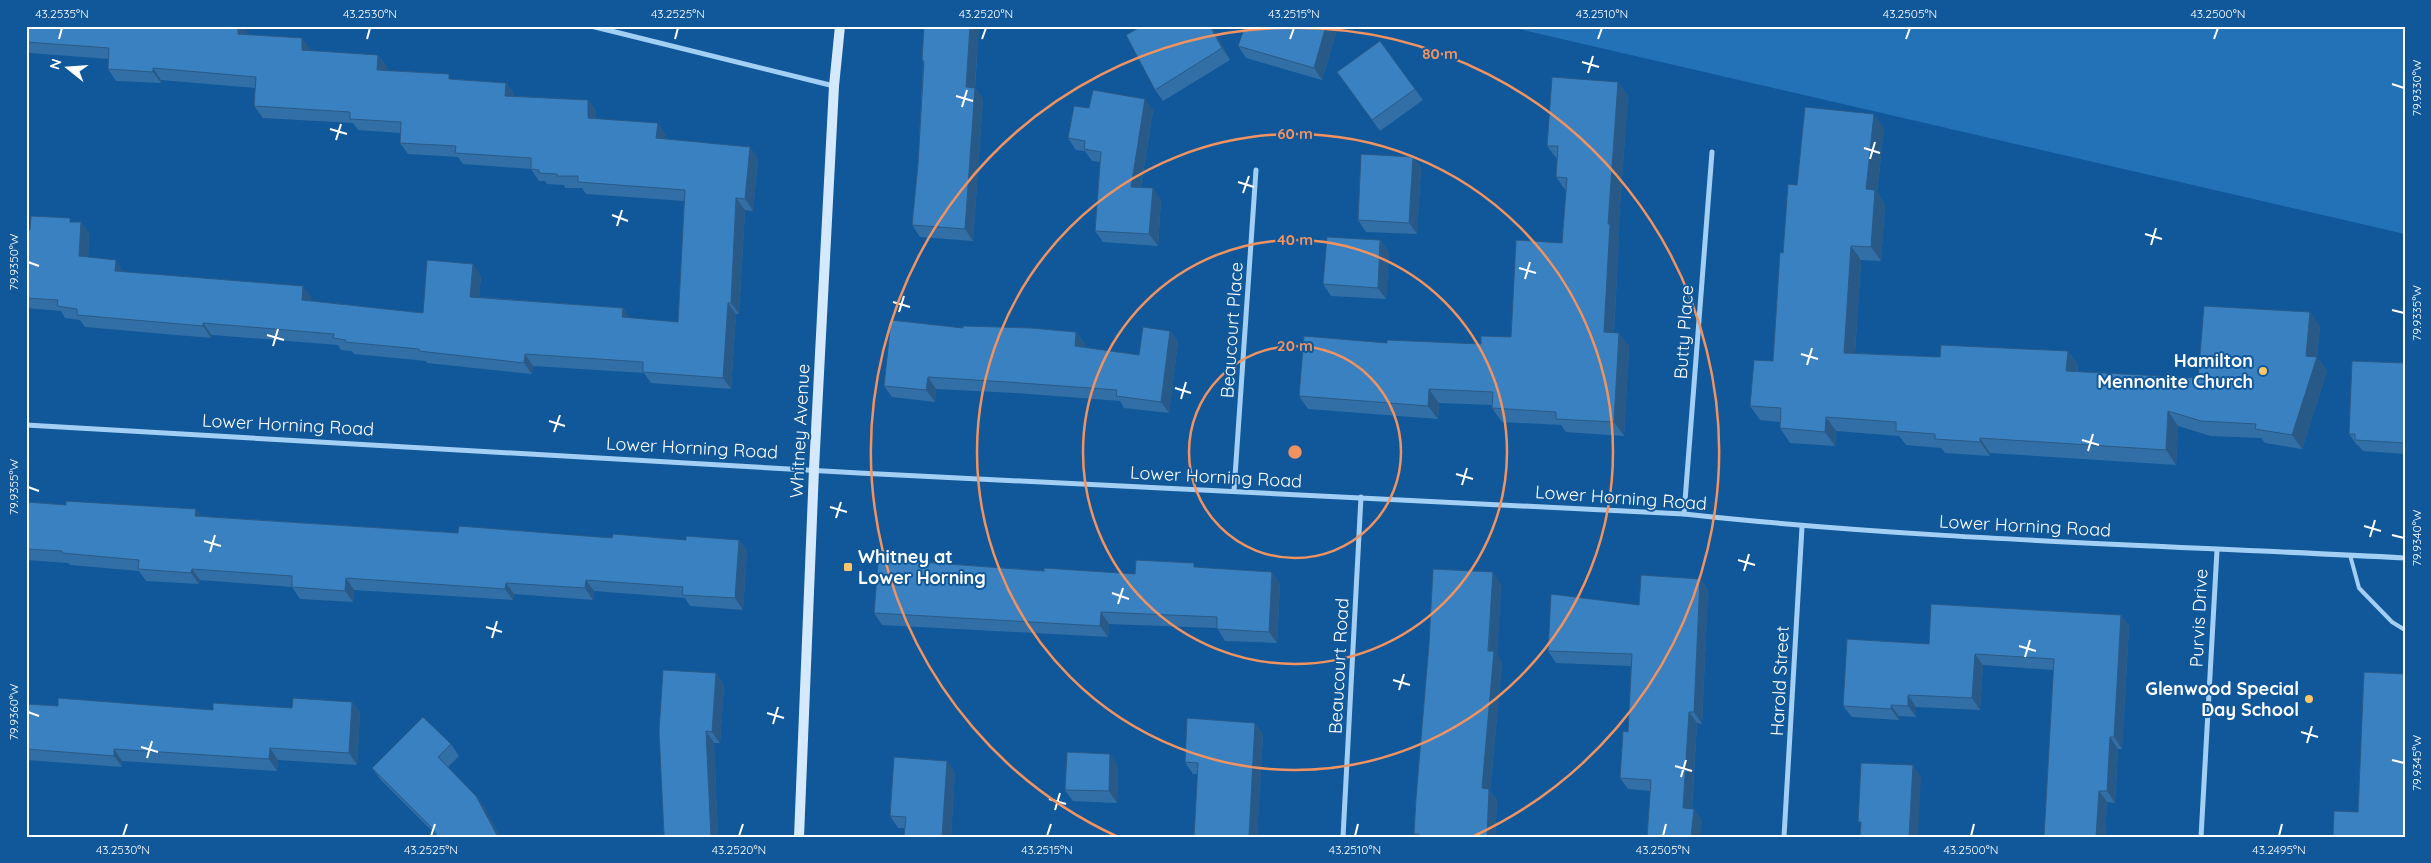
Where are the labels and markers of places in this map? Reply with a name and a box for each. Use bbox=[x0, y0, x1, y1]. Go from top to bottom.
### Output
place label: Hamilton Mennonite Church bbox=[2097, 349, 2253, 393]
marker: Hamilton Mennonite Church bbox=[2257, 365, 2269, 377]
centre of rings bbox=[1286, 443, 1304, 461]
place label: Whitney at Lower Horning bbox=[858, 545, 986, 589]
marker: Whitney at Lower Horning bbox=[842, 561, 854, 573]
place label: Glenwood Special Day School bbox=[2145, 677, 2299, 721]
marker: Glenwood Special Day School bbox=[2303, 693, 2315, 705]

